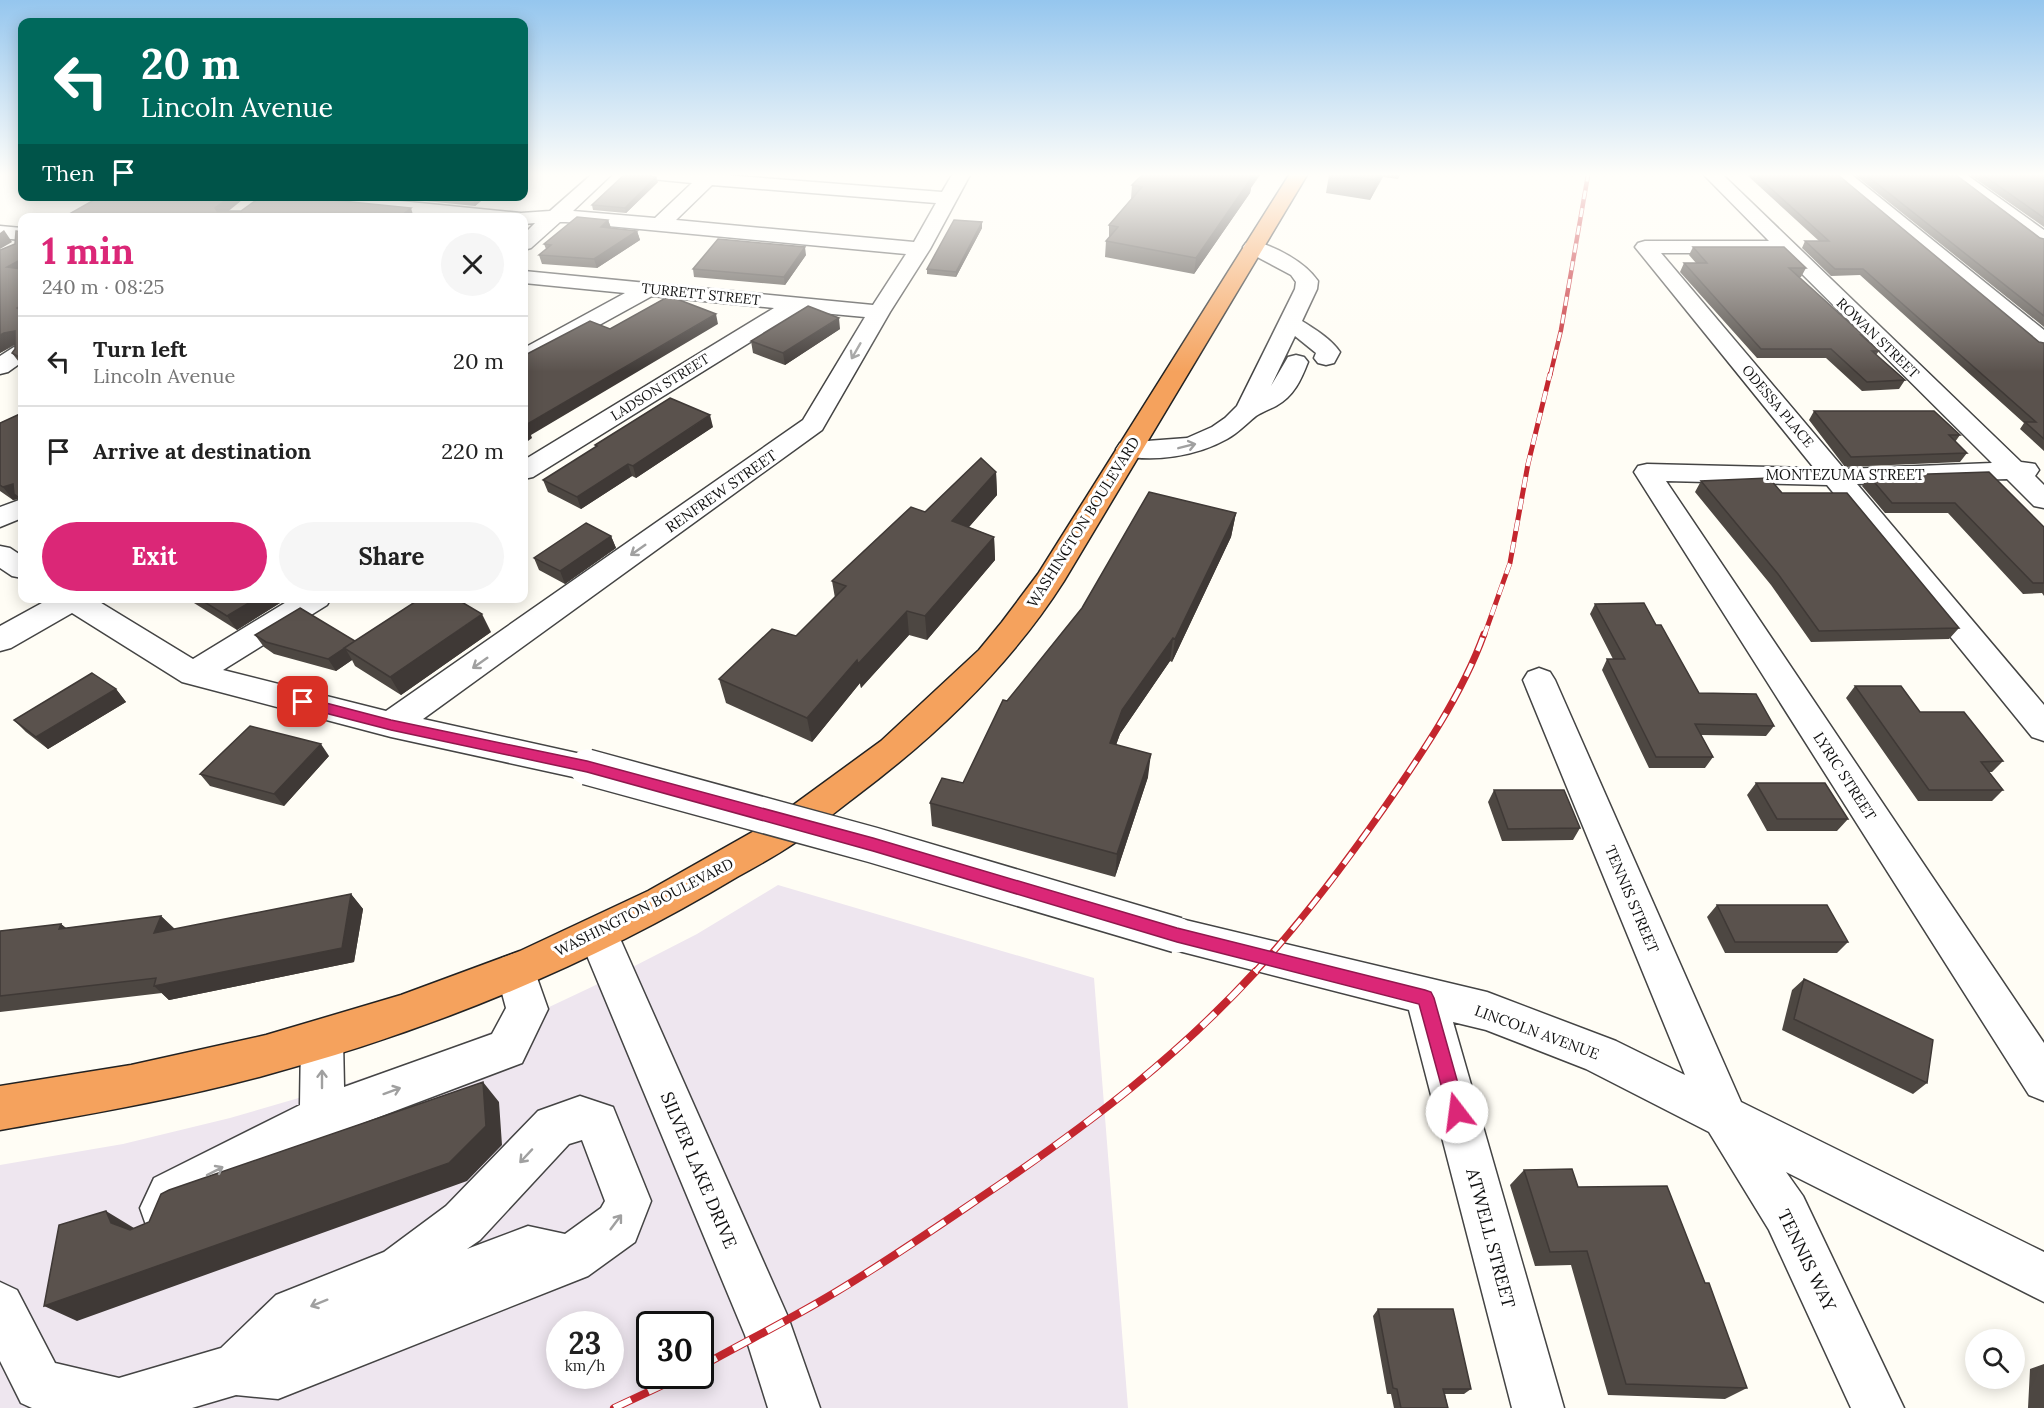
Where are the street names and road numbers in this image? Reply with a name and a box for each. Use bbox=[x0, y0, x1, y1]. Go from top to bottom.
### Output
street label: TURRETT STREET bbox=[641, 279, 761, 309]
street label: ROWAN STREET bbox=[1833, 294, 1923, 382]
street label: LADSON STREET bbox=[607, 349, 713, 425]
street label: ODESSA PLACE bbox=[1738, 361, 1818, 451]
street label: WASHINGTON BOULEVARD bbox=[1023, 433, 1143, 611]
street label: RENFREW STREET bbox=[662, 445, 781, 537]
street label: MONTEZUMA STREET bbox=[1765, 465, 1925, 484]
street label: LYRIC STREET bbox=[1809, 728, 1881, 824]
street label: TENNIS STREET bbox=[1601, 842, 1663, 956]
street label: WASHINGTON BOULEVARD bbox=[552, 854, 736, 960]
street label: LINCOLN AVENUE bbox=[1472, 1001, 1602, 1063]
street label: SILVER LAKE DRIVE bbox=[656, 1088, 742, 1252]
street label: ATWELL STREET bbox=[1461, 1165, 1521, 1311]
street label: TENNIS WAY bbox=[1772, 1205, 1842, 1315]

